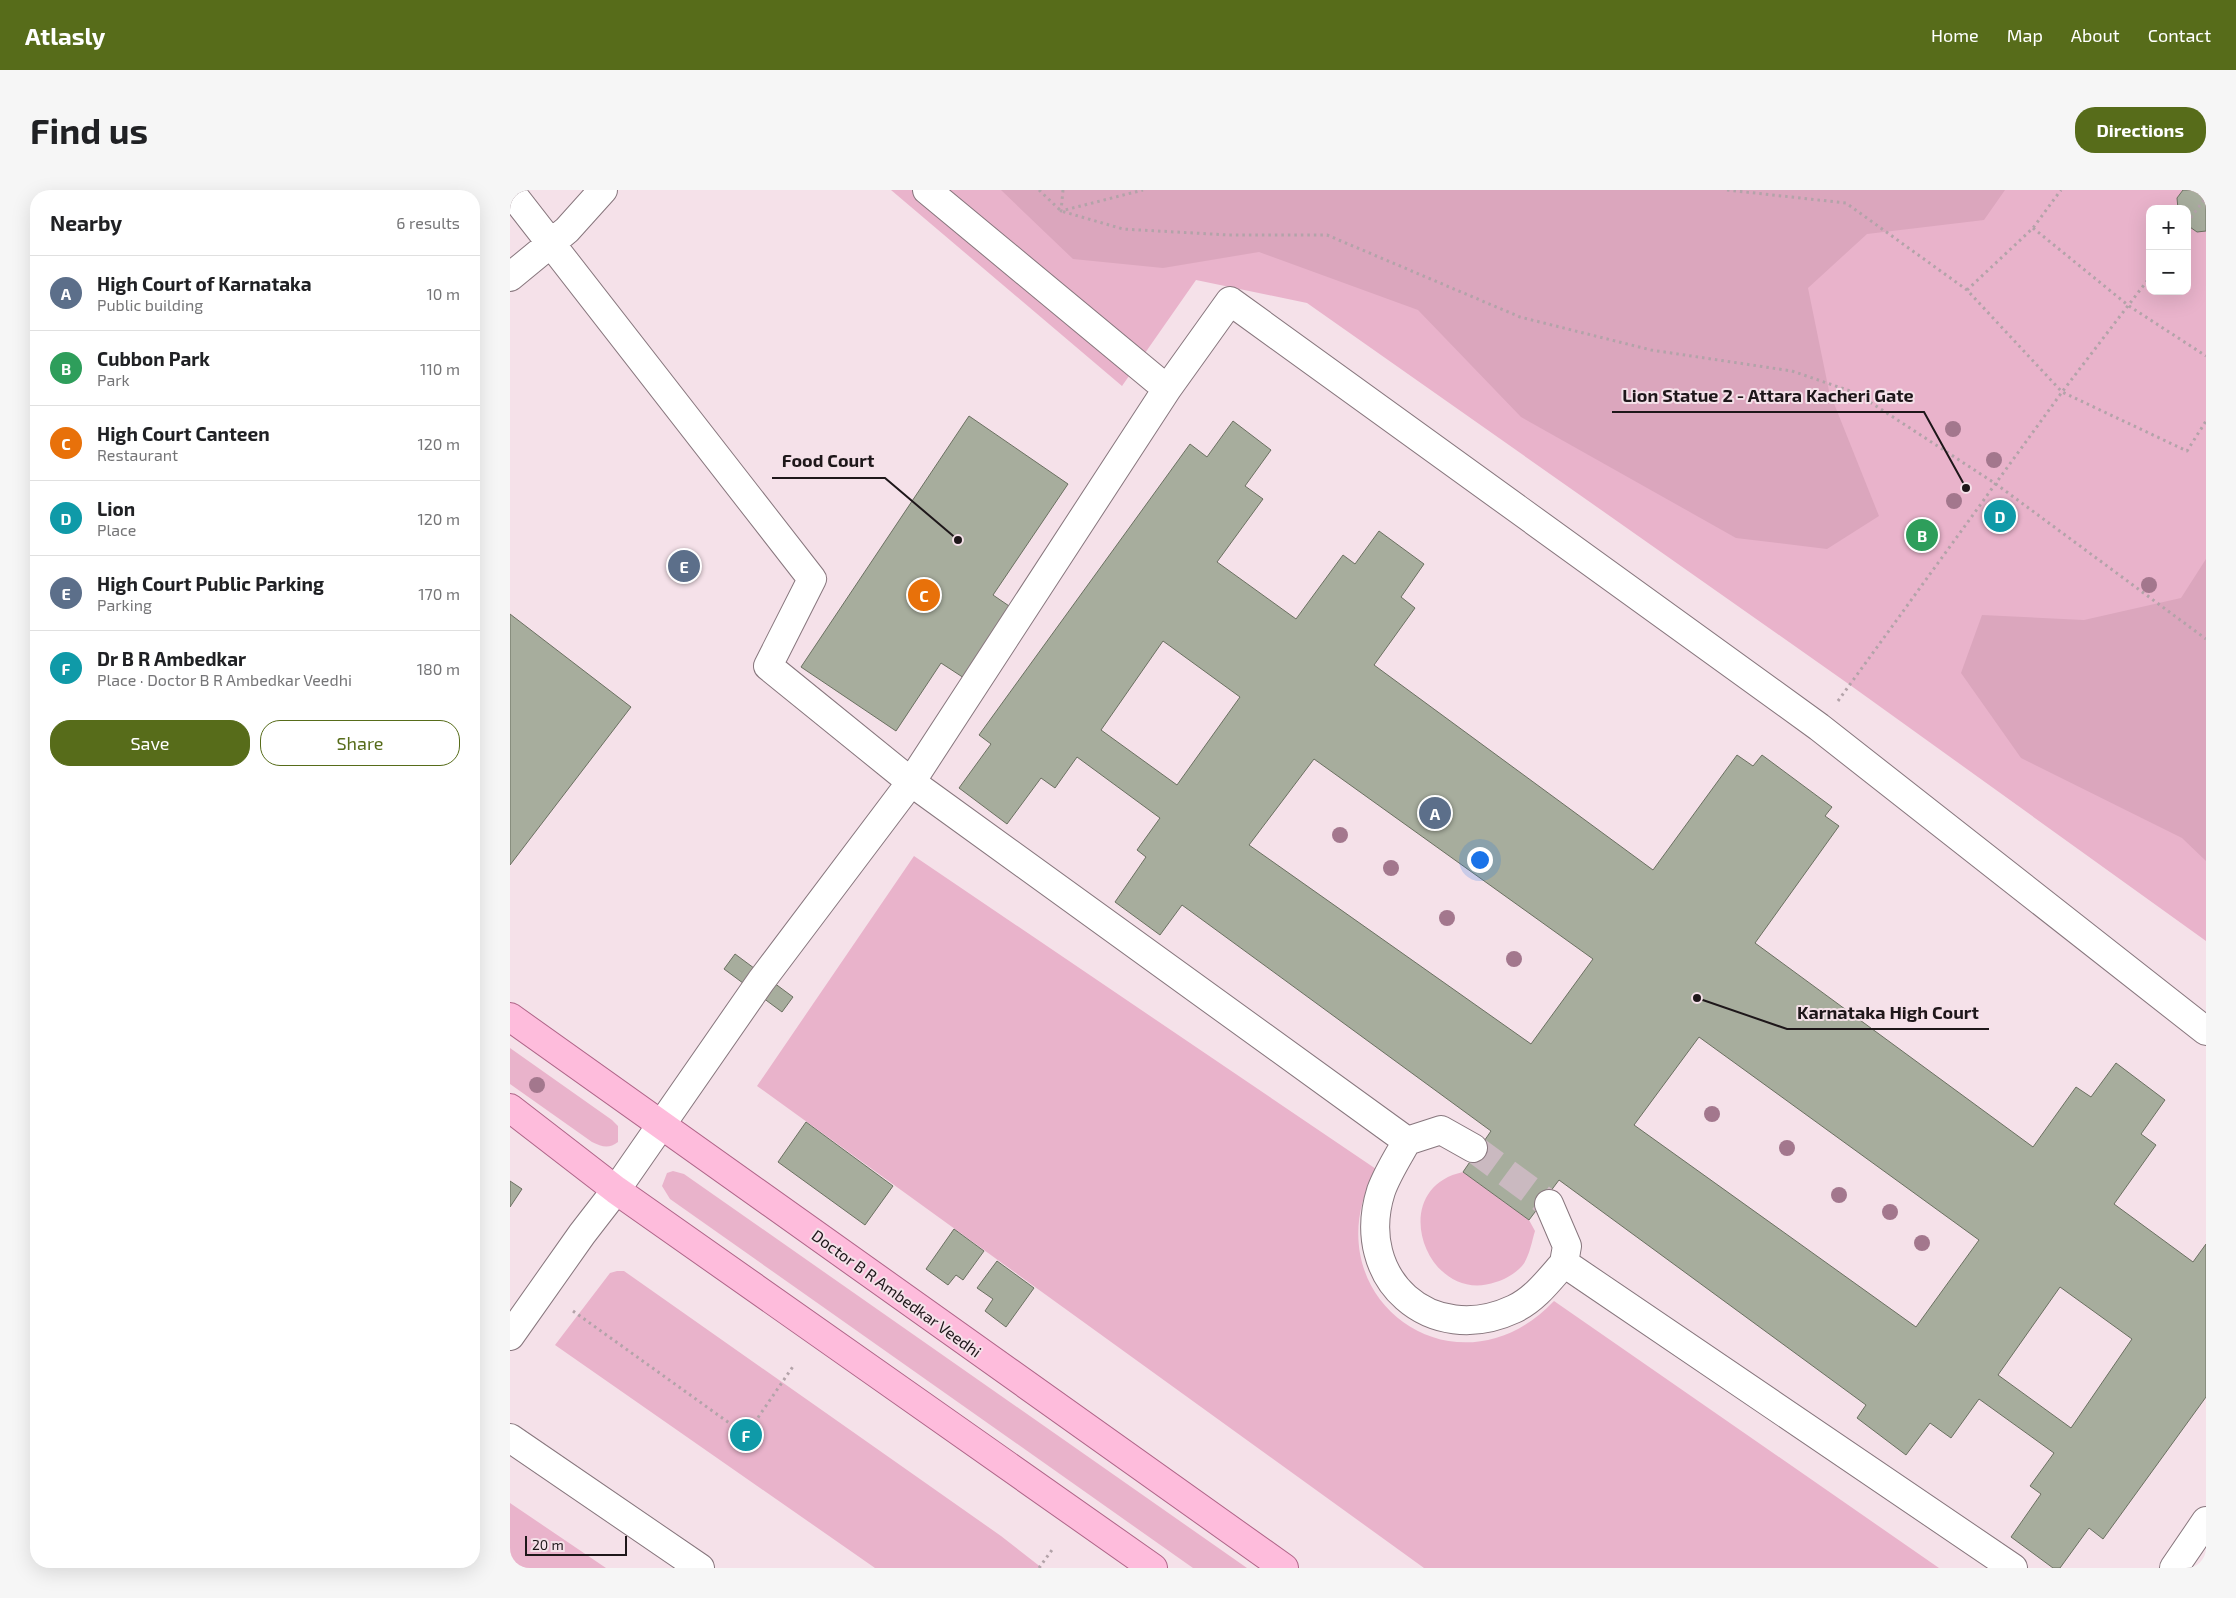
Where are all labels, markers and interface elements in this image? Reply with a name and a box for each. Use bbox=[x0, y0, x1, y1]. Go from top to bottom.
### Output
text: Atlasly bbox=[25, 21, 105, 50]
text: Home bbox=[1931, 24, 1979, 46]
text: Map bbox=[2007, 24, 2043, 46]
text: About bbox=[2071, 24, 2120, 46]
text: Contact bbox=[2148, 24, 2211, 46]
button: Directions bbox=[2075, 107, 2206, 153]
text: Find us bbox=[30, 109, 148, 151]
map controls bbox=[2146, 205, 2191, 295]
button: + bbox=[2146, 205, 2191, 250]
text: Nearby bbox=[50, 210, 122, 235]
text: 6 results bbox=[396, 213, 460, 232]
button: − bbox=[2146, 250, 2191, 295]
text: High Court of Karnataka bbox=[97, 272, 312, 295]
text: A bbox=[61, 284, 71, 303]
text: 10 m bbox=[426, 284, 460, 303]
text: Public building bbox=[97, 295, 203, 314]
text: Cubbon Park bbox=[97, 347, 210, 370]
text: B bbox=[61, 359, 71, 378]
text: 110 m bbox=[420, 359, 460, 378]
text: Park bbox=[97, 370, 130, 389]
callout: Lion Statue 2 - Attara Kacheri Gate bbox=[1612, 379, 1924, 412]
text: Lion Statue 2 - Attara Kacheri Gate bbox=[1622, 384, 1914, 406]
text: High Court Canteen bbox=[97, 422, 270, 445]
text: C bbox=[61, 434, 71, 453]
text: 120 m bbox=[417, 434, 460, 453]
text: Restaurant bbox=[97, 445, 178, 464]
callout: Food Court bbox=[772, 445, 885, 478]
text: Food Court bbox=[782, 449, 875, 471]
text: Lion bbox=[97, 497, 135, 520]
pin: D bbox=[1984, 497, 2016, 535]
text: D bbox=[61, 509, 71, 528]
text: 120 m bbox=[417, 509, 460, 528]
pin: B bbox=[1906, 516, 1938, 554]
text: Place bbox=[97, 520, 136, 539]
pin: E bbox=[668, 547, 700, 585]
text: High Court Public Parking bbox=[97, 572, 324, 595]
pin: C bbox=[908, 576, 940, 614]
text: E bbox=[61, 584, 71, 603]
text: 170 m bbox=[418, 584, 460, 603]
text: Parking bbox=[97, 595, 152, 614]
text: Dr B R Ambedkar bbox=[97, 647, 246, 670]
text: F bbox=[62, 659, 70, 678]
text: 180 m bbox=[417, 659, 460, 678]
text: Place · Doctor B R Ambedkar Veedhi bbox=[97, 670, 352, 689]
button: Save bbox=[50, 720, 250, 766]
button: Share bbox=[260, 720, 460, 766]
pin: A bbox=[1419, 794, 1451, 832]
your location bbox=[1467, 847, 1493, 873]
callout: Karnataka High Court bbox=[1787, 996, 1989, 1029]
text: Karnataka High Court bbox=[1797, 1001, 1980, 1023]
street label: Doctor B R Ambedkar Veedhi bbox=[809, 1225, 985, 1361]
pin: F bbox=[730, 1416, 762, 1454]
scale bar bbox=[525, 1533, 628, 1556]
text: 20 m bbox=[532, 1536, 564, 1553]

